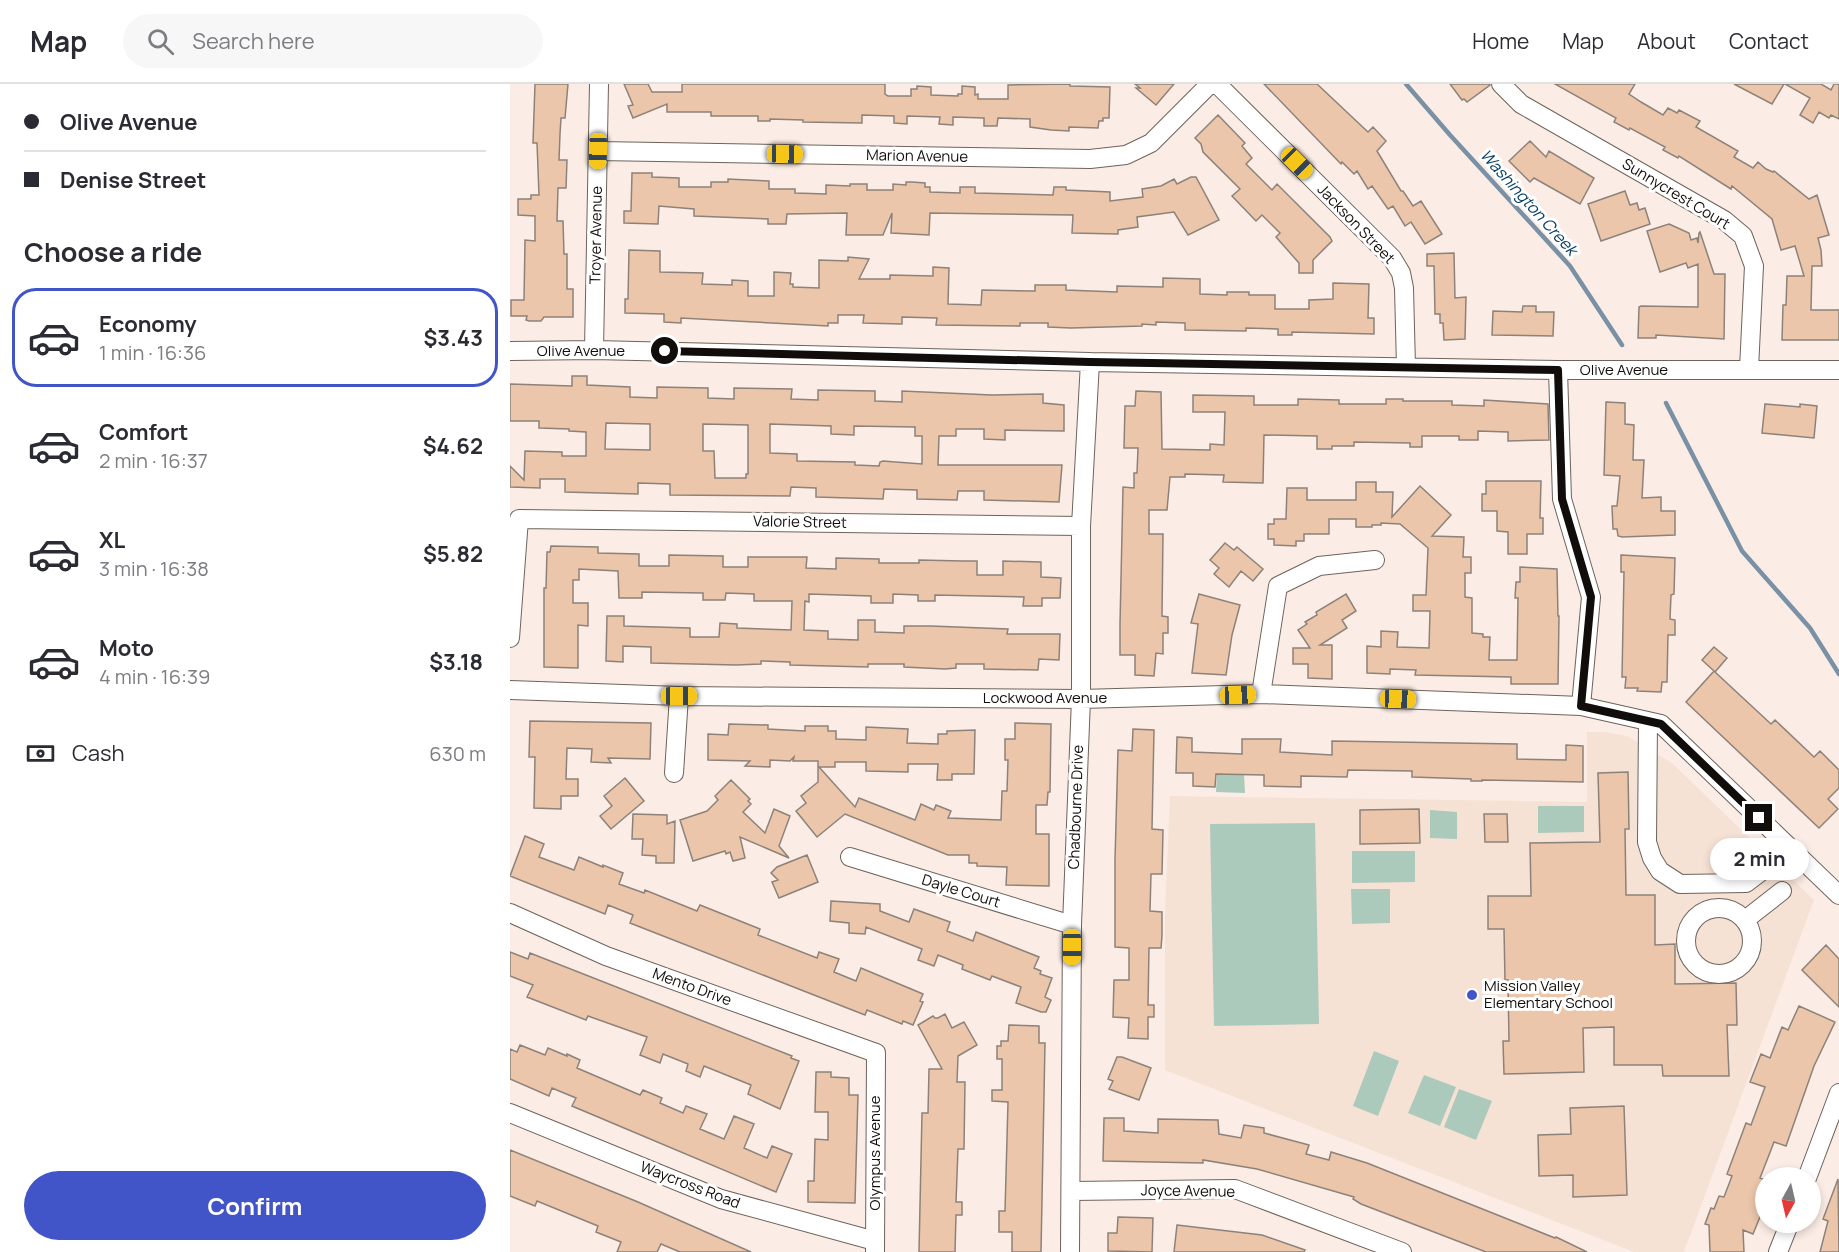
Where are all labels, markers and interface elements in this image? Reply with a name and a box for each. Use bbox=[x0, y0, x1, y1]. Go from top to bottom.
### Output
search box bbox=[123, 14, 543, 68]
text: Map bbox=[30, 22, 87, 60]
icon: search bbox=[144, 25, 177, 58]
text: Search here bbox=[192, 26, 315, 56]
text: Home bbox=[1472, 27, 1529, 55]
text: Map bbox=[1562, 27, 1604, 55]
text: About bbox=[1637, 27, 1696, 55]
text: Contact bbox=[1729, 27, 1809, 55]
text: Olive Avenue bbox=[60, 107, 197, 137]
car bbox=[589, 133, 607, 169]
street label: Marion Avenue bbox=[866, 144, 968, 167]
car bbox=[1278, 144, 1316, 182]
water label: Washington Creek bbox=[1475, 144, 1584, 261]
car bbox=[767, 145, 803, 163]
street label: Sunnycrest Court bbox=[1618, 153, 1734, 234]
text: Denise Street bbox=[60, 165, 206, 195]
street label: Jackson Street bbox=[1313, 179, 1400, 268]
street label: Troyer Avenue bbox=[584, 186, 607, 284]
text: Choose a ride bbox=[24, 233, 202, 270]
text: Economy bbox=[99, 309, 197, 339]
icon: car bbox=[27, 311, 81, 365]
text: $3.43 bbox=[424, 323, 483, 353]
route start bbox=[651, 337, 678, 364]
text: 1 min · 16:36 bbox=[99, 339, 207, 366]
street label: Olive Avenue bbox=[537, 340, 625, 361]
street label: Olive Avenue bbox=[1580, 359, 1668, 380]
text: Comfort bbox=[99, 417, 188, 447]
icon: car bbox=[27, 419, 81, 473]
text: $4.62 bbox=[423, 431, 483, 461]
text: 2 min · 16:37 bbox=[99, 447, 208, 474]
street label: Valorie Street bbox=[753, 510, 847, 533]
text: XL bbox=[99, 525, 125, 555]
icon: car bbox=[27, 527, 81, 581]
text: $5.82 bbox=[423, 539, 483, 569]
text: 3 min · 16:38 bbox=[99, 555, 209, 582]
text: Moto bbox=[99, 633, 154, 663]
icon: car bbox=[27, 635, 81, 689]
text: $3.18 bbox=[429, 647, 483, 677]
text: 4 min · 16:39 bbox=[99, 663, 211, 690]
car bbox=[1220, 685, 1256, 705]
car bbox=[661, 687, 697, 705]
street label: Lockwood Avenue bbox=[983, 687, 1107, 708]
car bbox=[1380, 689, 1416, 709]
icon: cash bbox=[24, 737, 57, 770]
text: Cash bbox=[72, 738, 125, 768]
text: 630 m bbox=[429, 740, 486, 767]
street label: Chadbourne Drive bbox=[1063, 744, 1088, 870]
route end bbox=[1745, 804, 1772, 831]
callout: 2 min bbox=[1710, 839, 1808, 881]
text: 2 min bbox=[1733, 845, 1786, 872]
street label: Dayle Court bbox=[919, 869, 1003, 912]
car bbox=[1063, 929, 1081, 965]
street label: Mento Drive bbox=[650, 963, 735, 1011]
place label: Mission Valley Elementary School bbox=[1484, 975, 1613, 1013]
marker: Mission Valley Elementary School bbox=[1465, 988, 1479, 1002]
street label: Olympus Avenue bbox=[864, 1095, 885, 1211]
street label: Waycross Road bbox=[637, 1156, 743, 1213]
north arrow bbox=[1755, 1167, 1821, 1233]
map controls bbox=[1755, 1167, 1821, 1233]
button: Confirm bbox=[24, 1171, 486, 1240]
street label: Joyce Avenue bbox=[1141, 1179, 1236, 1202]

